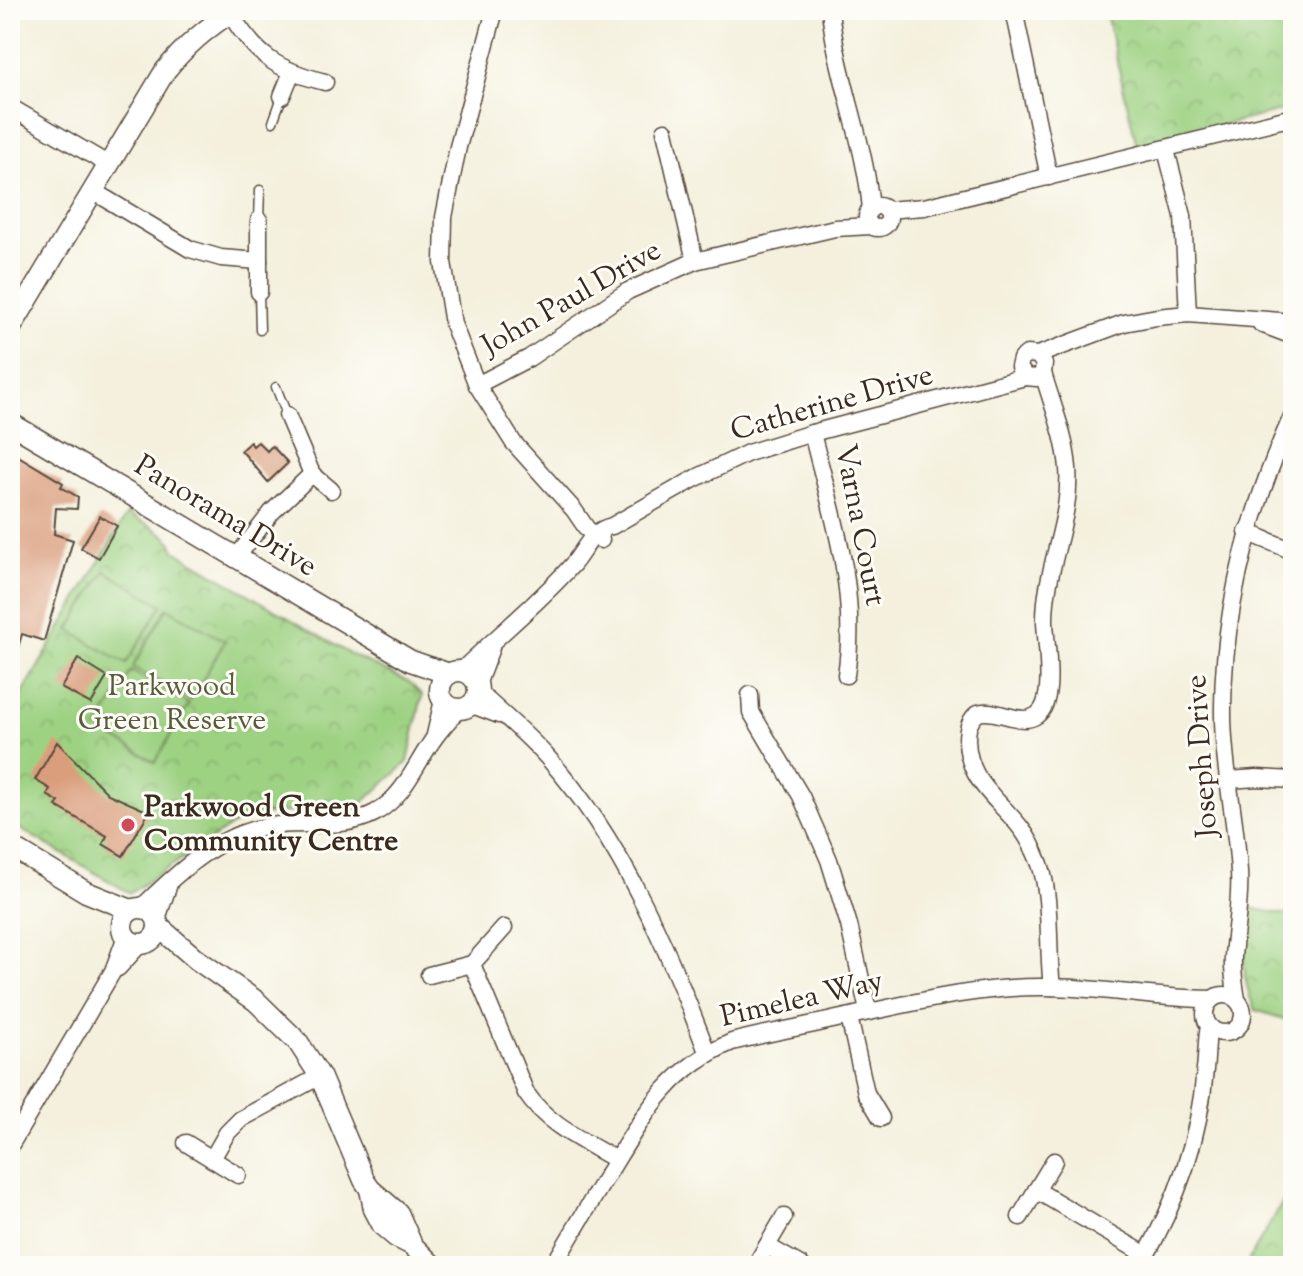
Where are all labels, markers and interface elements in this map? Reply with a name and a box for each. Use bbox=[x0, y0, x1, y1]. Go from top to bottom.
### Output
street label: John Paul Drive bbox=[473, 230, 670, 369]
street label: Catherine Drive bbox=[726, 355, 938, 453]
street label: Varna Court bbox=[822, 441, 896, 609]
street label: Panorama Drive bbox=[125, 445, 325, 589]
park label: Parkwood Green Reserve bbox=[78, 666, 266, 743]
street label: Joseph Drive bbox=[1176, 673, 1230, 841]
place label: Parkwood Green Community Centre bbox=[144, 787, 398, 864]
marker: Parkwood Green Community Centre bbox=[119, 816, 137, 834]
street label: Pimelea Way bbox=[717, 960, 888, 1040]

